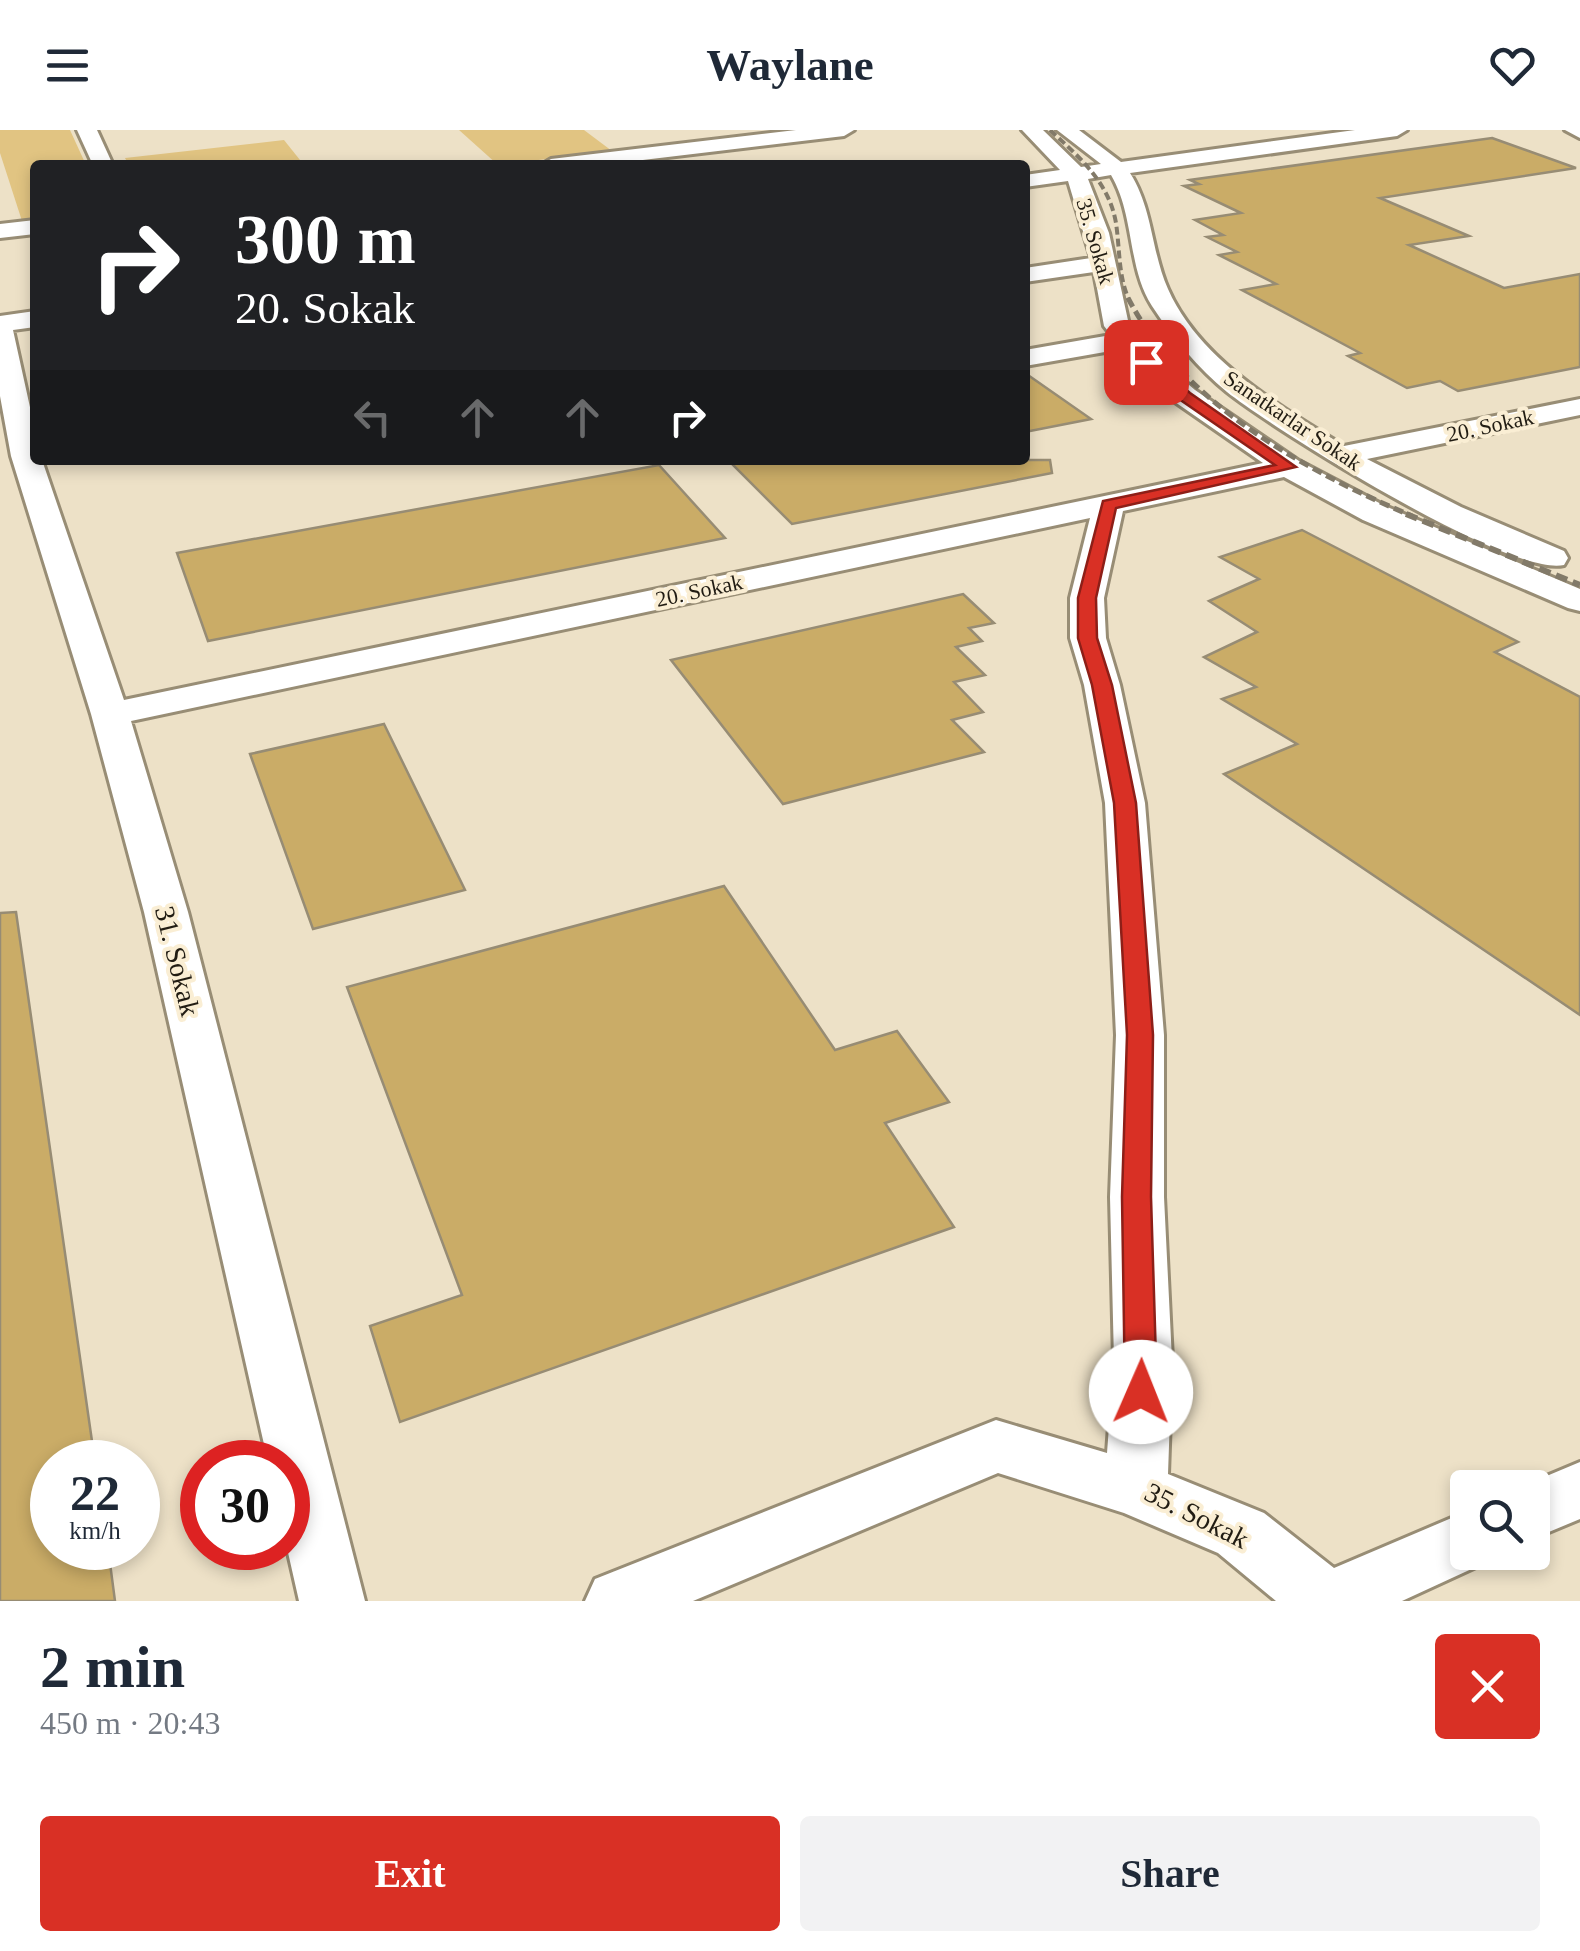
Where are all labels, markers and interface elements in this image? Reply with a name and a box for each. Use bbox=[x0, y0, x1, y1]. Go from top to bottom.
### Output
icon: menu bbox=[40, 38, 95, 93]
icon: heart bbox=[1485, 38, 1540, 93]
text: Waylane bbox=[706, 40, 874, 90]
street label: 35. Sokak bbox=[1071, 195, 1120, 287]
icon: right bbox=[70, 200, 200, 330]
text: 300 m bbox=[235, 201, 416, 278]
text: 20. Sokak bbox=[235, 283, 415, 333]
pin bbox=[1104, 320, 1189, 405]
icon: arrive bbox=[1119, 335, 1174, 390]
street label: Sanatkarlar Sokak bbox=[1219, 365, 1366, 476]
icon: left bbox=[345, 390, 400, 445]
icon: ahead bbox=[450, 390, 505, 445]
icon: ahead bbox=[555, 390, 610, 445]
icon: right bbox=[660, 390, 715, 445]
street label: 20. Sokak bbox=[1444, 404, 1536, 447]
street label: 20. Sokak bbox=[653, 569, 745, 612]
street label: 31. Sokak bbox=[149, 903, 206, 1019]
position arrow bbox=[1089, 1340, 1193, 1444]
speed limit sign: 30 bbox=[180, 1440, 310, 1570]
text: 22 bbox=[70, 1465, 120, 1521]
map controls bbox=[1450, 1470, 1550, 1570]
button: search bbox=[1450, 1470, 1550, 1570]
street label: 35. Sokak bbox=[1140, 1476, 1254, 1555]
text: km/h bbox=[69, 1517, 121, 1544]
text: 2 min bbox=[40, 1634, 185, 1700]
button: close bbox=[1435, 1634, 1540, 1739]
text: 450 m · 20:43 bbox=[40, 1705, 220, 1741]
button: Exit bbox=[40, 1816, 780, 1931]
button: Share bbox=[800, 1816, 1540, 1931]

